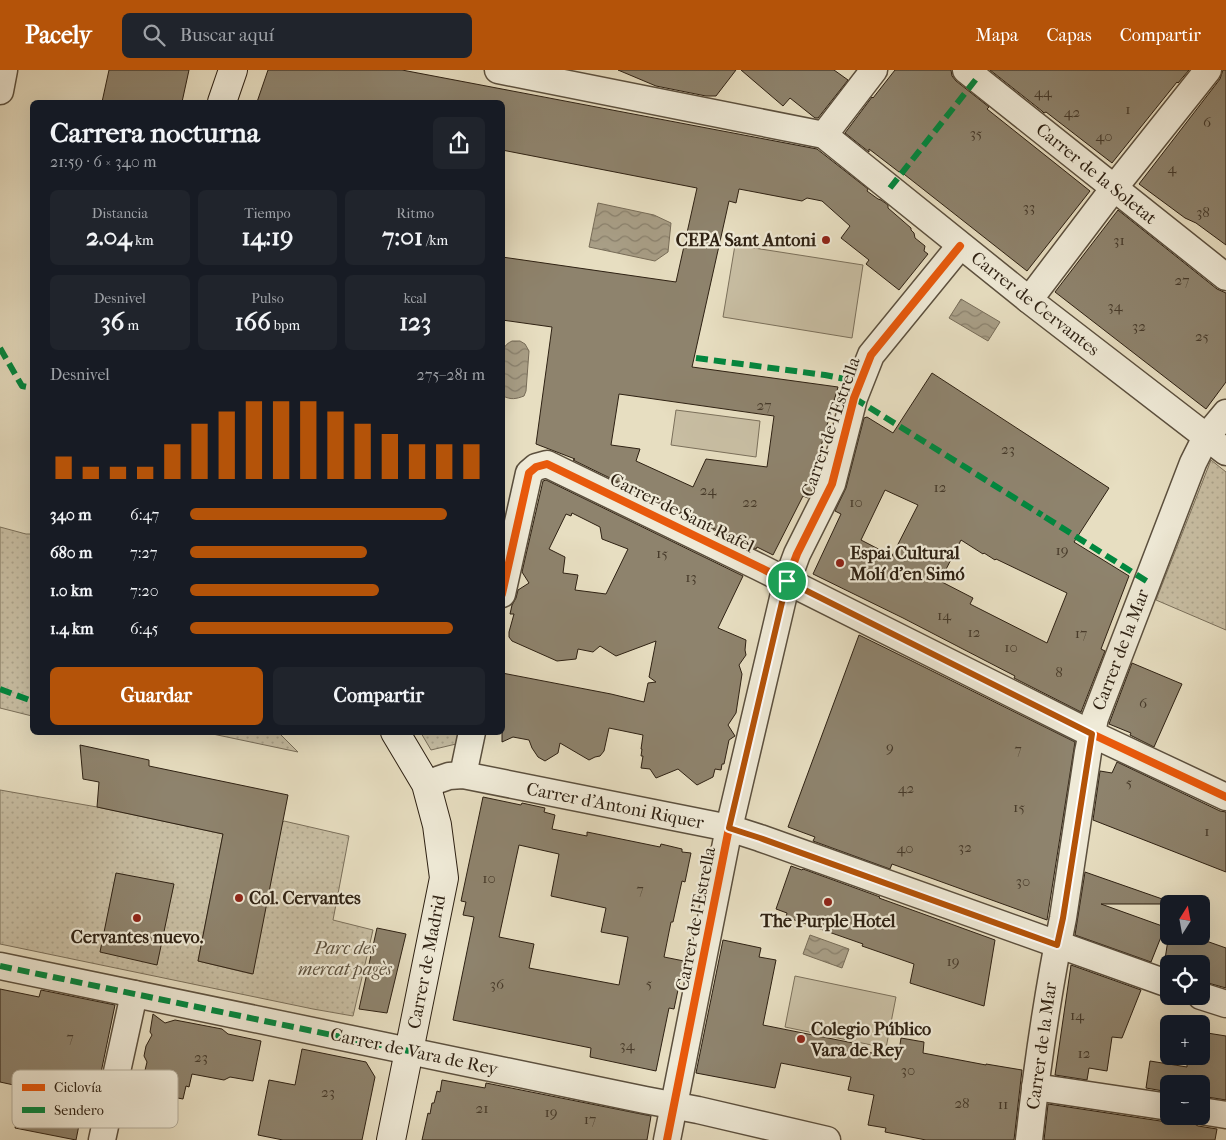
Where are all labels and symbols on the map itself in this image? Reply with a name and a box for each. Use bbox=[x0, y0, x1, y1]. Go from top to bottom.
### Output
house number: 44 bbox=[1034, 83, 1053, 101]
house number: 1 bbox=[1125, 100, 1131, 118]
house number: 42 bbox=[1064, 103, 1081, 121]
house number: 6 bbox=[1203, 113, 1212, 131]
street label: Carrer de la Soletat bbox=[1031, 119, 1161, 229]
house number: 35 bbox=[970, 124, 982, 142]
house number: 40 bbox=[1095, 127, 1113, 145]
house number: 4 bbox=[1168, 159, 1178, 177]
house number: 33 bbox=[1023, 198, 1035, 216]
house number: 38 bbox=[1196, 203, 1210, 221]
place label: CEPA Sant Antoni bbox=[676, 230, 817, 251]
house number: 31 bbox=[1113, 231, 1125, 249]
marker: CEPA Sant Antoni bbox=[820, 234, 832, 246]
street label: Carrer de Cervantes bbox=[967, 247, 1104, 361]
house number: 27 bbox=[1175, 271, 1189, 289]
house number: 34 bbox=[1107, 297, 1124, 315]
house number: 32 bbox=[1132, 317, 1146, 335]
house number: 25 bbox=[1195, 327, 1209, 345]
street label: Carrer de l'Estrella bbox=[797, 354, 865, 500]
house number: 27 bbox=[757, 396, 771, 414]
house number: 23 bbox=[1001, 440, 1015, 458]
street label: Carrer de Sant Rafel bbox=[606, 469, 758, 557]
house number: 12 bbox=[933, 478, 947, 496]
house number: 24 bbox=[700, 481, 717, 499]
house number: 22 bbox=[742, 493, 758, 511]
house number: 10 bbox=[849, 493, 863, 511]
house number: 19 bbox=[1055, 541, 1069, 559]
place label: Espai Cultural Molí d'en Simó bbox=[849, 543, 965, 585]
house number: 15 bbox=[656, 544, 668, 562]
marker: Espai Cultural Molí d'en Simó bbox=[834, 557, 846, 569]
pin bbox=[766, 560, 808, 602]
house number: 13 bbox=[685, 568, 697, 586]
street label: Carrer de la Mar bbox=[1088, 586, 1154, 714]
house number: 14 bbox=[937, 606, 952, 624]
house number: 12 bbox=[967, 623, 981, 641]
house number: 17 bbox=[1075, 624, 1087, 642]
house number: 10 bbox=[1004, 638, 1018, 656]
house number: 8 bbox=[1055, 663, 1063, 681]
house number: 6 bbox=[1139, 694, 1148, 712]
house number: 9 bbox=[886, 738, 894, 756]
house number: 7 bbox=[1014, 740, 1022, 758]
house number: 5 bbox=[1126, 773, 1132, 791]
street label: Carrer d'Antoni Riquer bbox=[525, 779, 706, 834]
house number: 42 bbox=[898, 779, 915, 797]
house number: 15 bbox=[1013, 798, 1025, 816]
house number: 1 bbox=[1204, 822, 1210, 840]
house number: 32 bbox=[958, 838, 972, 856]
house number: 40 bbox=[896, 839, 914, 857]
street label: Carrer de l'Estrella bbox=[672, 845, 720, 993]
house number: 10 bbox=[482, 869, 496, 887]
house number: 30 bbox=[1016, 872, 1030, 890]
house number: 7 bbox=[636, 880, 644, 898]
place label: Col. Cervantes bbox=[249, 888, 361, 909]
marker: Col. Cervantes bbox=[233, 892, 245, 904]
street label: Carrer de Madrid bbox=[404, 893, 450, 1031]
north arrow bbox=[1160, 895, 1210, 945]
marker: The Purple Hotel bbox=[822, 896, 834, 908]
place label: The Purple Hotel bbox=[760, 911, 896, 932]
marker: Cervantes nuevo. bbox=[131, 912, 143, 924]
place label: Cervantes nuevo. bbox=[71, 927, 204, 948]
park label: Parc des mercat pagès bbox=[298, 938, 392, 980]
house number: 19 bbox=[946, 952, 960, 970]
house number: 5 bbox=[646, 974, 652, 992]
house number: 36 bbox=[490, 975, 505, 993]
street label: Carrer de la Mar bbox=[1023, 981, 1061, 1111]
house number: 14 bbox=[1070, 1006, 1085, 1024]
place label: Colegio Público Vara de Rey bbox=[810, 1019, 931, 1061]
street label: Carrer de Vara de Rey bbox=[328, 1024, 501, 1080]
house number: 7 bbox=[66, 1028, 74, 1046]
marker: Colegio Público Vara de Rey bbox=[795, 1033, 807, 1045]
house number: 34 bbox=[619, 1036, 636, 1054]
house number: 12 bbox=[1077, 1044, 1091, 1062]
house number: 23 bbox=[194, 1048, 208, 1066]
house number: 30 bbox=[901, 1061, 915, 1079]
legend bbox=[12, 1070, 178, 1128]
text: Ciclovía bbox=[54, 1079, 102, 1096]
house number: 23 bbox=[321, 1083, 335, 1101]
house number: 28 bbox=[954, 1094, 970, 1112]
house number: 11 bbox=[998, 1095, 1008, 1113]
house number: 21 bbox=[475, 1099, 489, 1117]
text: Sendero bbox=[54, 1102, 104, 1119]
house number: 19 bbox=[544, 1103, 558, 1121]
house number: 17 bbox=[584, 1110, 596, 1128]

